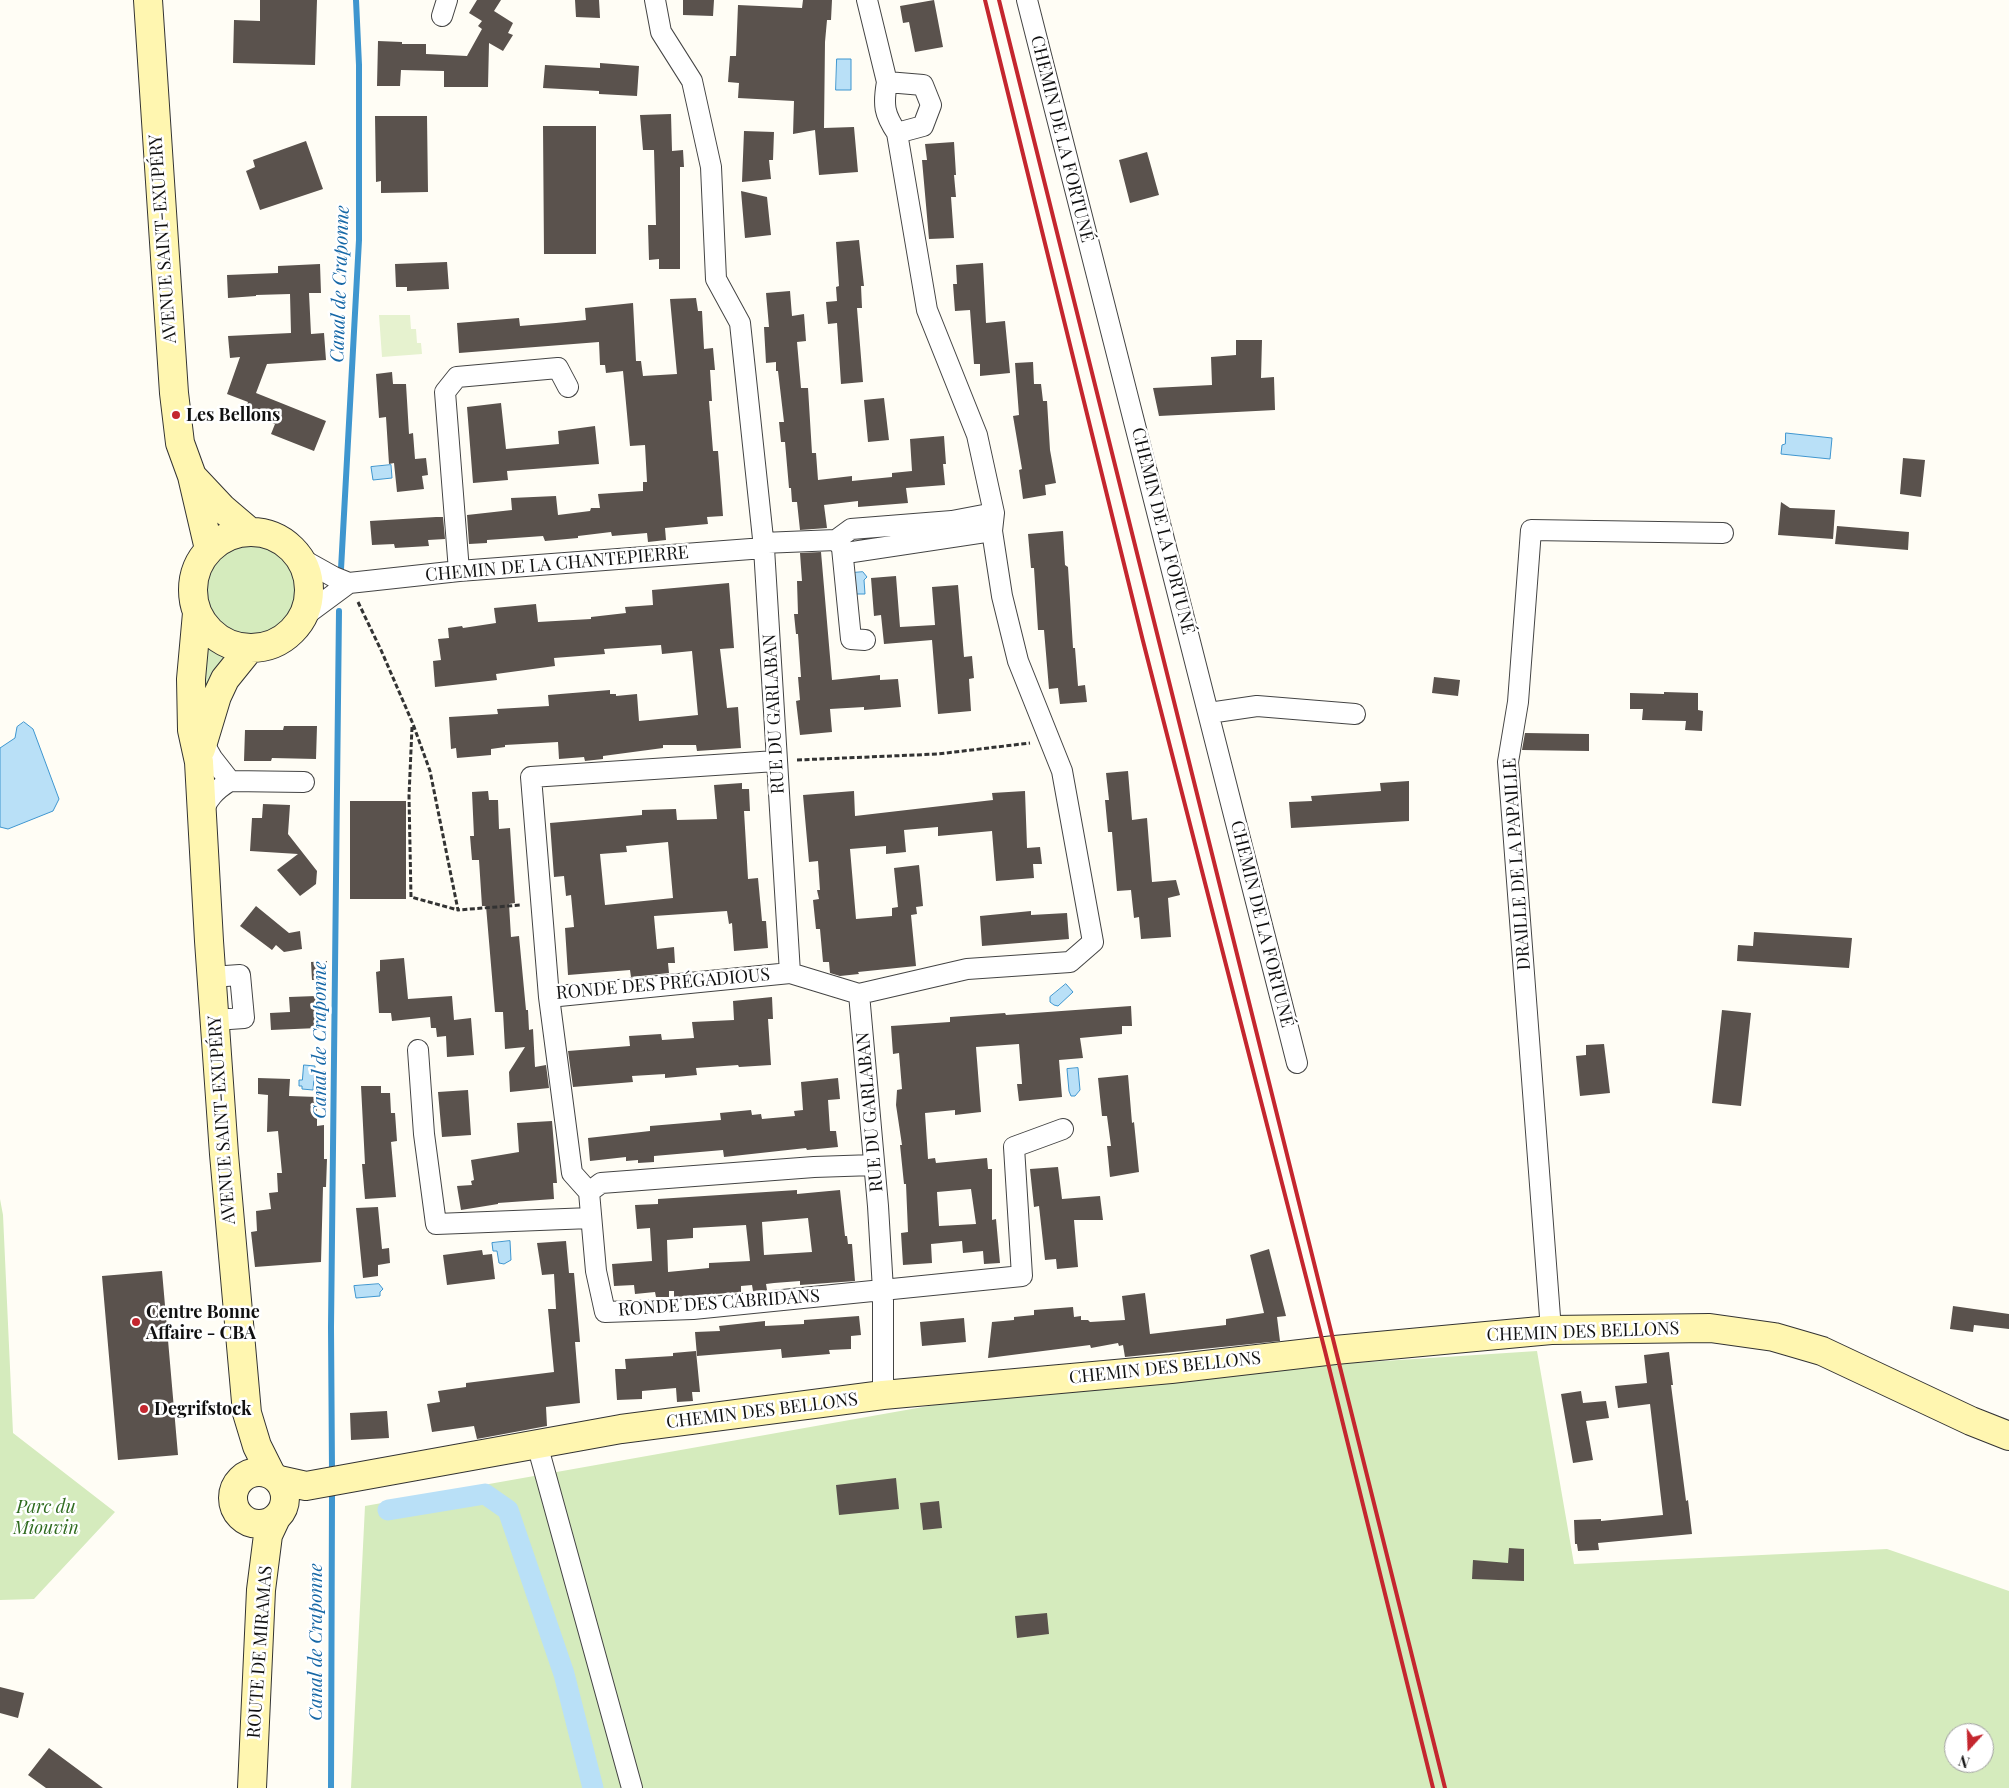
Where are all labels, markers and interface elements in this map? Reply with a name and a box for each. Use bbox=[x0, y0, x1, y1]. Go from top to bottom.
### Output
street label: CHEMIN DE LA FORTUNÉ bbox=[1026, 33, 1098, 245]
street label: AVENUE SAINT-EXUPÉRY bbox=[145, 134, 181, 344]
water label: Canal de Craponne bbox=[326, 205, 354, 363]
place label: Les Bellons bbox=[186, 404, 280, 426]
marker: Les Bellons bbox=[170, 409, 182, 421]
street label: CHEMIN DE LA FORTUNÉ bbox=[1127, 425, 1199, 637]
street label: CHEMIN DE LA CHANTEPIERRE bbox=[424, 542, 690, 586]
street label: RUE DU GARLABAN bbox=[759, 633, 789, 795]
street label: DRAILLE DE LA PAPAILLE bbox=[1499, 757, 1535, 971]
street label: CHEMIN DE LA FORTUNÉ bbox=[1226, 818, 1298, 1030]
water label: Canal de Craponne bbox=[309, 961, 331, 1119]
street label: RONDE DES PRÉGADIOUS bbox=[555, 964, 771, 1004]
street label: AVENUE SAINT-EXUPÉRY bbox=[204, 1015, 240, 1225]
street label: RUE DU GARLABAN bbox=[852, 1031, 888, 1193]
street label: RONDE DES CABRIDANS bbox=[617, 1285, 821, 1321]
place label: Centre Bonne Affaire - CBA bbox=[146, 1301, 260, 1344]
marker: Centre Bonne Affaire - CBA bbox=[130, 1316, 142, 1328]
street label: CHEMIN DES BELLONS bbox=[1486, 1318, 1680, 1346]
street label: CHEMIN DES BELLONS bbox=[1068, 1347, 1262, 1389]
street label: CHEMIN DES BELLONS bbox=[665, 1389, 859, 1433]
place label: Degrifstock bbox=[154, 1398, 252, 1420]
marker: Degrifstock bbox=[138, 1403, 150, 1415]
park label: Parc du Miouvin bbox=[13, 1496, 79, 1538]
water label: Canal de Craponne bbox=[305, 1563, 327, 1721]
street label: ROUTE DE MIRAMAS bbox=[243, 1565, 277, 1739]
north arrow bbox=[1944, 1723, 1994, 1773]
text: N bbox=[1956, 1751, 1972, 1772]

